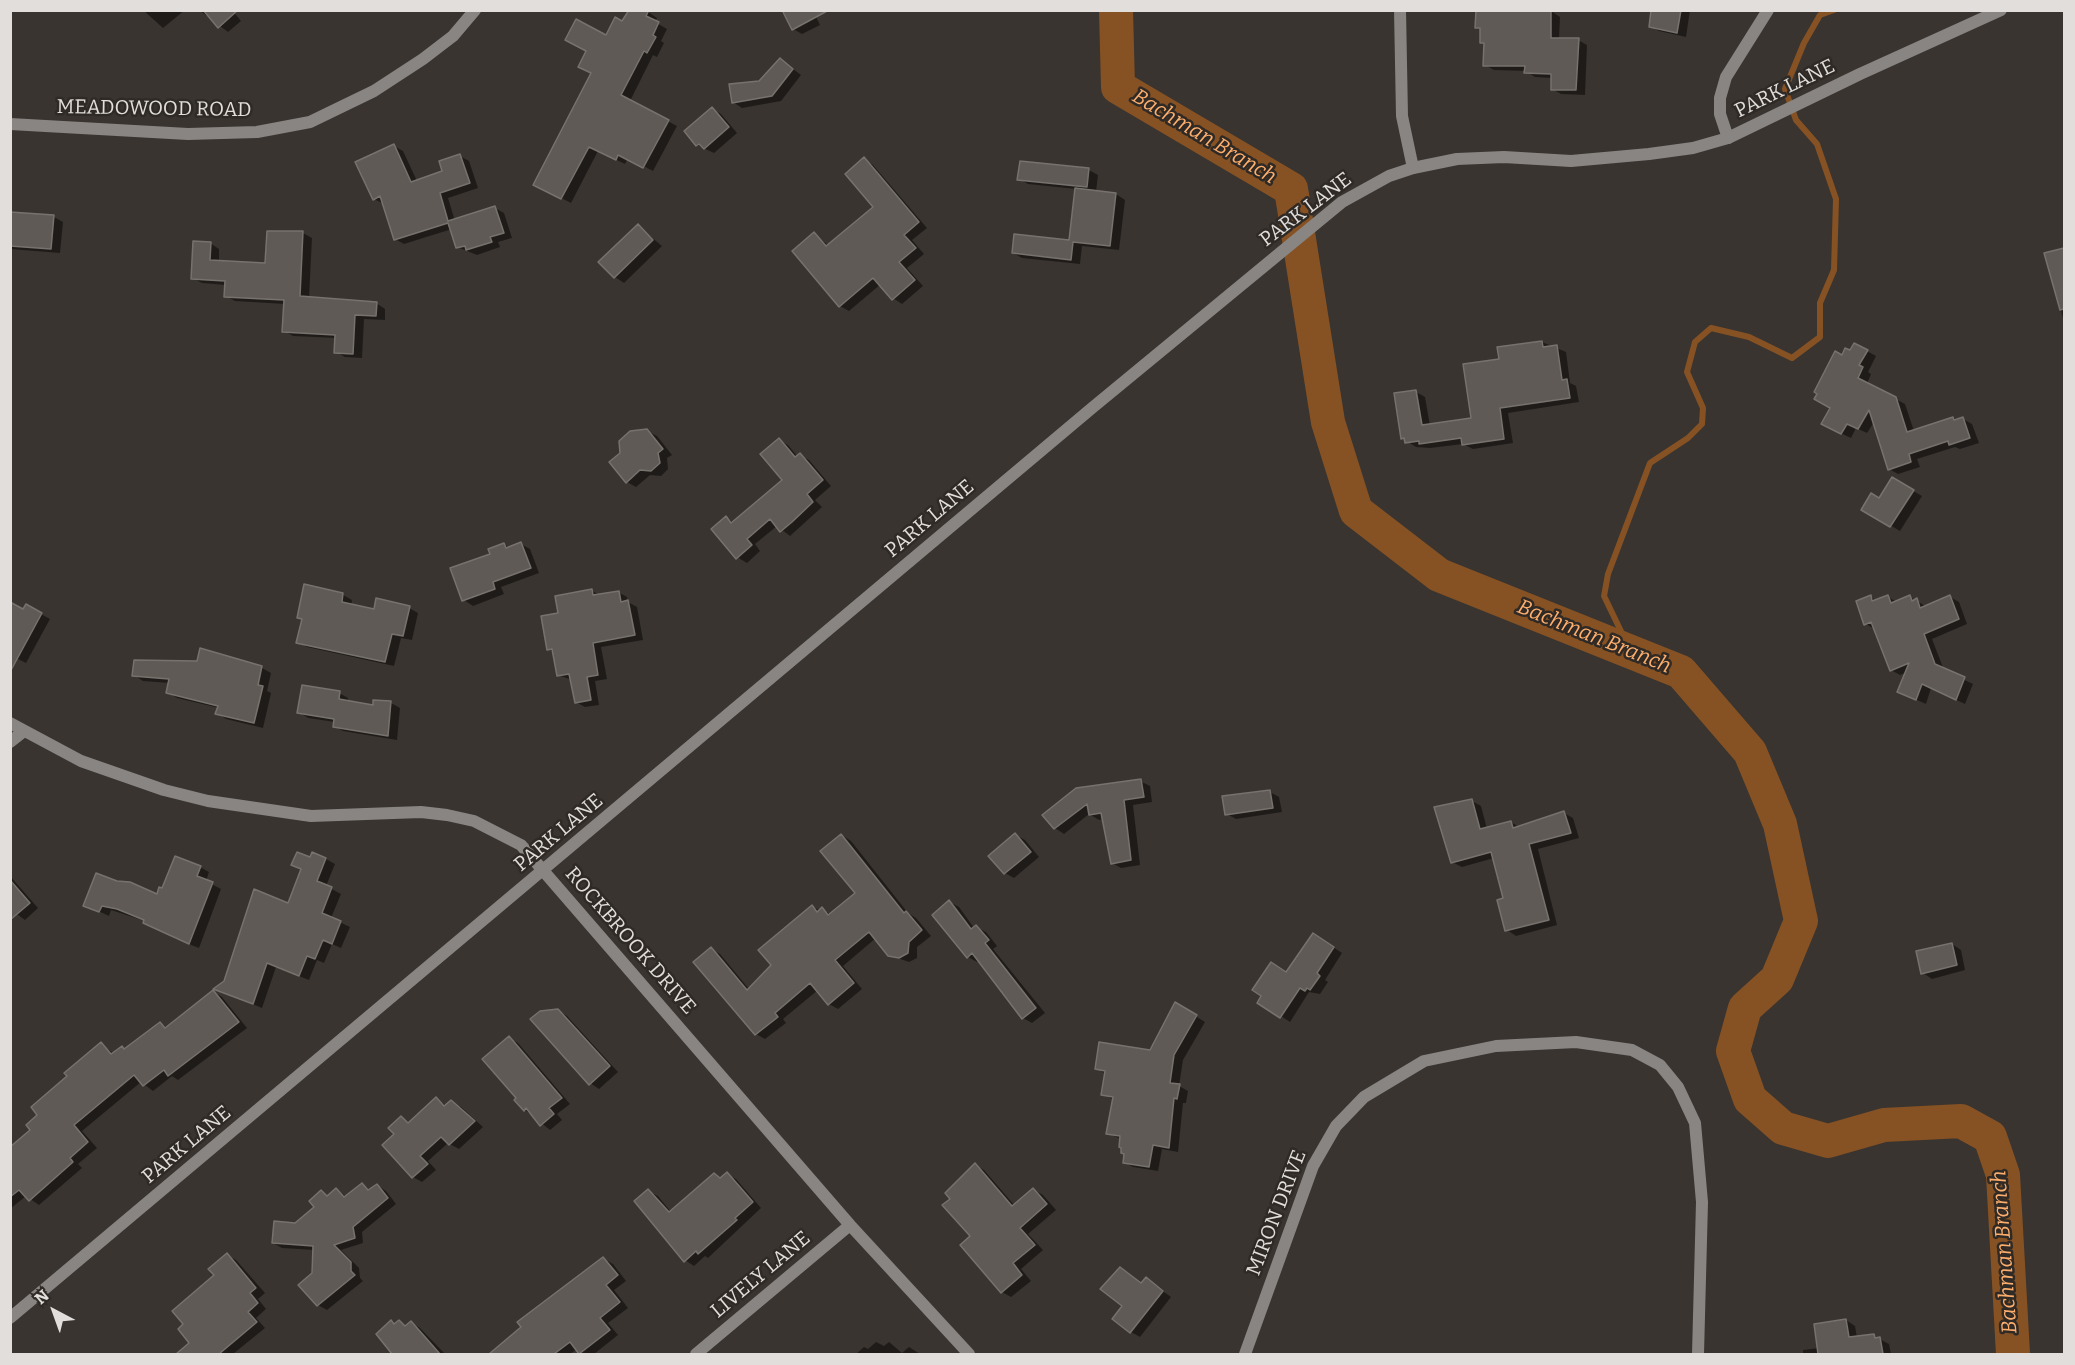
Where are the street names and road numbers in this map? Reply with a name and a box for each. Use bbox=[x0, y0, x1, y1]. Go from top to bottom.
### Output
street label: PARK LANE bbox=[1731, 54, 1839, 124]
street label: MEADOWOOD ROAD bbox=[56, 95, 252, 123]
street label: PARK LANE bbox=[1256, 168, 1356, 252]
street label: PARK LANE bbox=[881, 475, 979, 563]
street label: PARK LANE bbox=[510, 789, 608, 877]
street label: ROCKBROOK DRIVE bbox=[560, 863, 700, 1019]
street label: PARK LANE bbox=[138, 1101, 236, 1189]
street label: MIRON DRIVE bbox=[1242, 1147, 1312, 1279]
street label: LIVELY LANE bbox=[707, 1227, 815, 1323]

